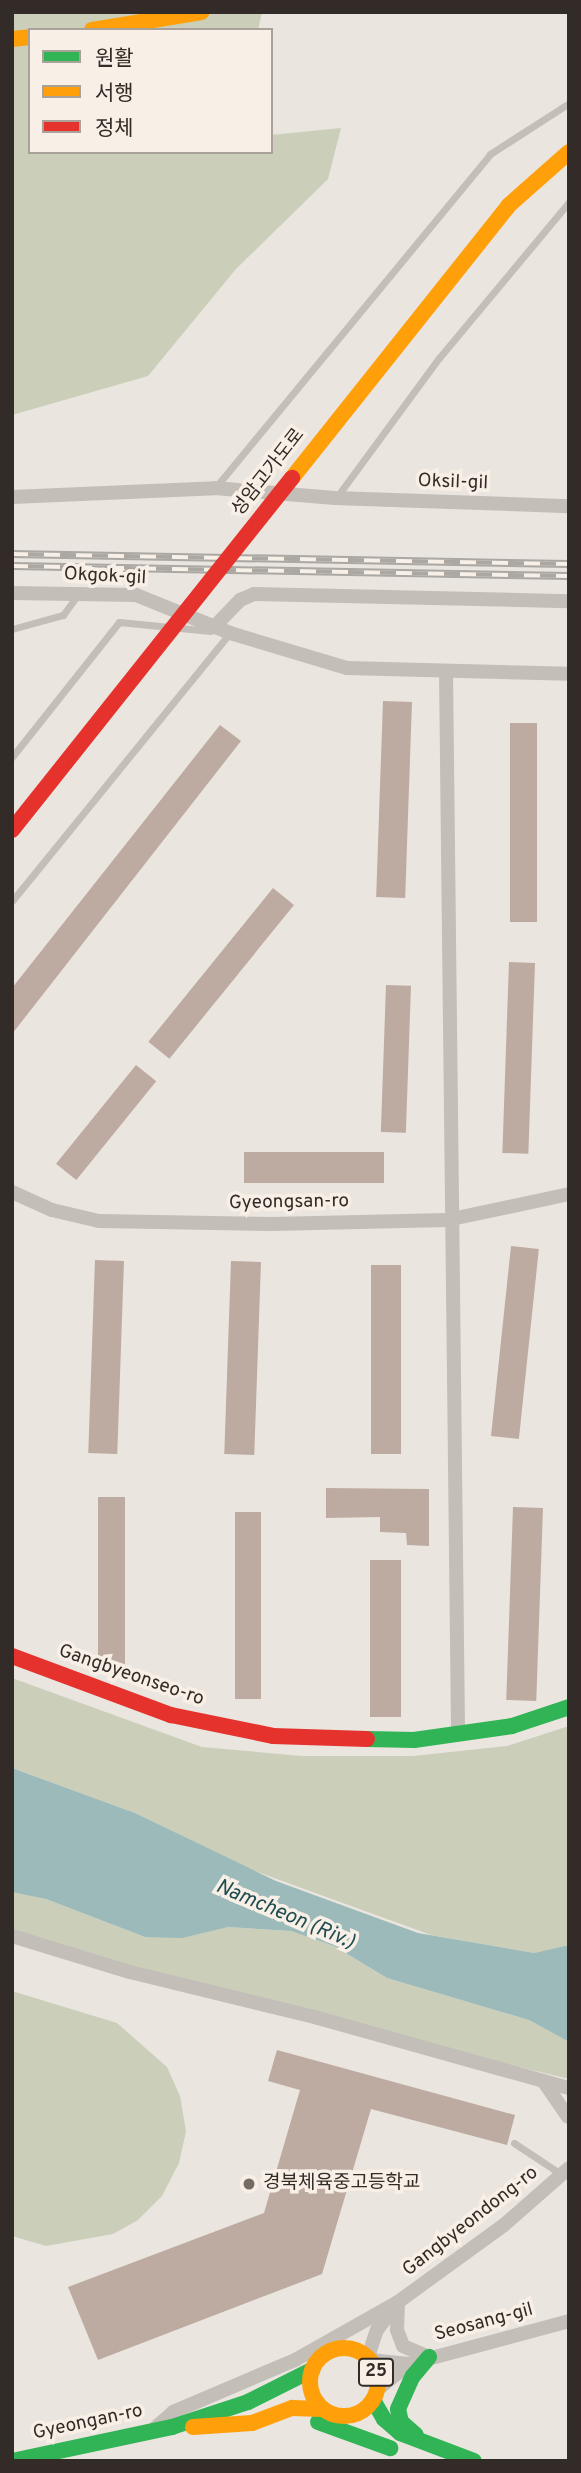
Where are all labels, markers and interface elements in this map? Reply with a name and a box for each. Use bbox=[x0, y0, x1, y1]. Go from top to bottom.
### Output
legend bbox=[28, 28, 273, 154]
text: 원활 bbox=[95, 46, 134, 73]
text: 서행 bbox=[95, 81, 134, 108]
text: 정체 bbox=[95, 116, 134, 143]
street label: 성암고가도로 bbox=[228, 425, 310, 521]
street label: Oksil-gil bbox=[417, 470, 489, 496]
street label: Okgok-gil bbox=[63, 563, 147, 591]
street label: Gyeongsan-ro bbox=[229, 1191, 349, 1215]
street label: Gangbyeonseo-ro bbox=[55, 1640, 207, 1712]
water label: Namcheon (Riv.) bbox=[212, 1874, 358, 1956]
street label: Gangbyeondong-ro bbox=[399, 2162, 543, 2282]
place label: 경북체육중고등학교 bbox=[263, 2173, 420, 2195]
marker: 경북체육중고등학교 bbox=[241, 2176, 257, 2192]
street label: Seosang-gil bbox=[432, 2299, 536, 2347]
road number: 25 bbox=[357, 2358, 395, 2386]
street label: Gyeongan-ro bbox=[31, 2400, 145, 2446]

